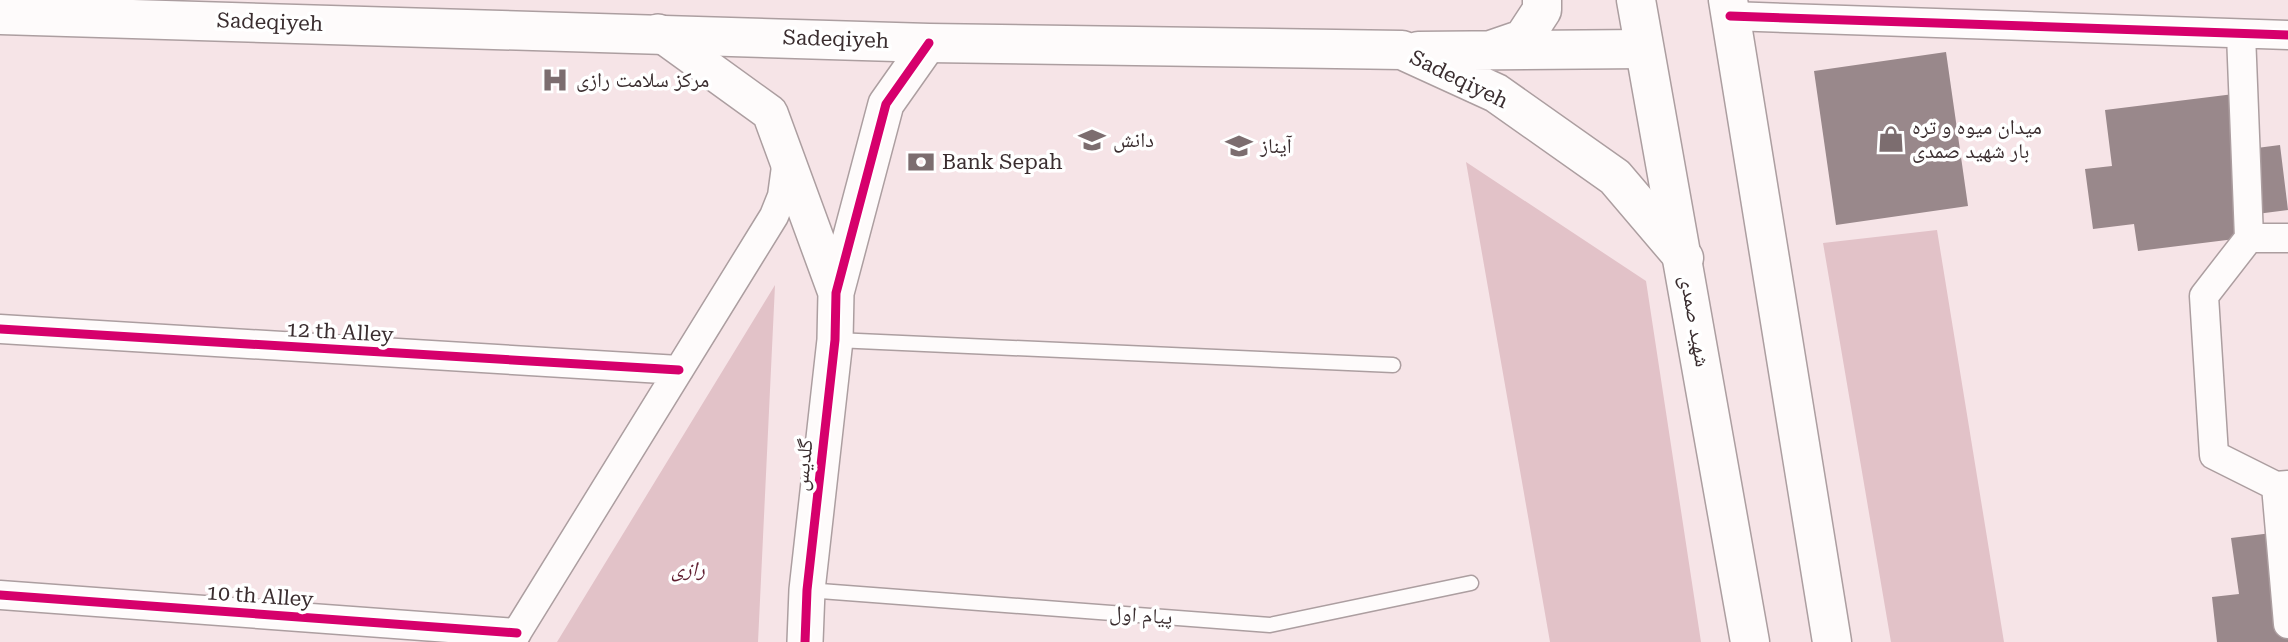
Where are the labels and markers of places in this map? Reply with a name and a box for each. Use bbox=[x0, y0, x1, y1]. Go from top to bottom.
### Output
hospital icon: مرکز سلامت رازی bbox=[540, 65, 570, 95]
place label: مرکز سلامت رازی bbox=[576, 68, 709, 92]
place label: میدان میوه و تره بار شهید صمدی bbox=[1912, 115, 2042, 163]
shop icon: میدان میوه و تره بار شهید صمدی bbox=[1876, 124, 1906, 154]
school or university icon: دانش bbox=[1077, 125, 1107, 155]
place label: دانش bbox=[1113, 128, 1154, 153]
school or university icon: آیناز bbox=[1224, 131, 1254, 161]
place label: آیناز bbox=[1259, 134, 1292, 158]
bank icon: Bank Sepah bbox=[906, 147, 936, 177]
place label: Bank Sepah bbox=[942, 150, 1063, 174]

